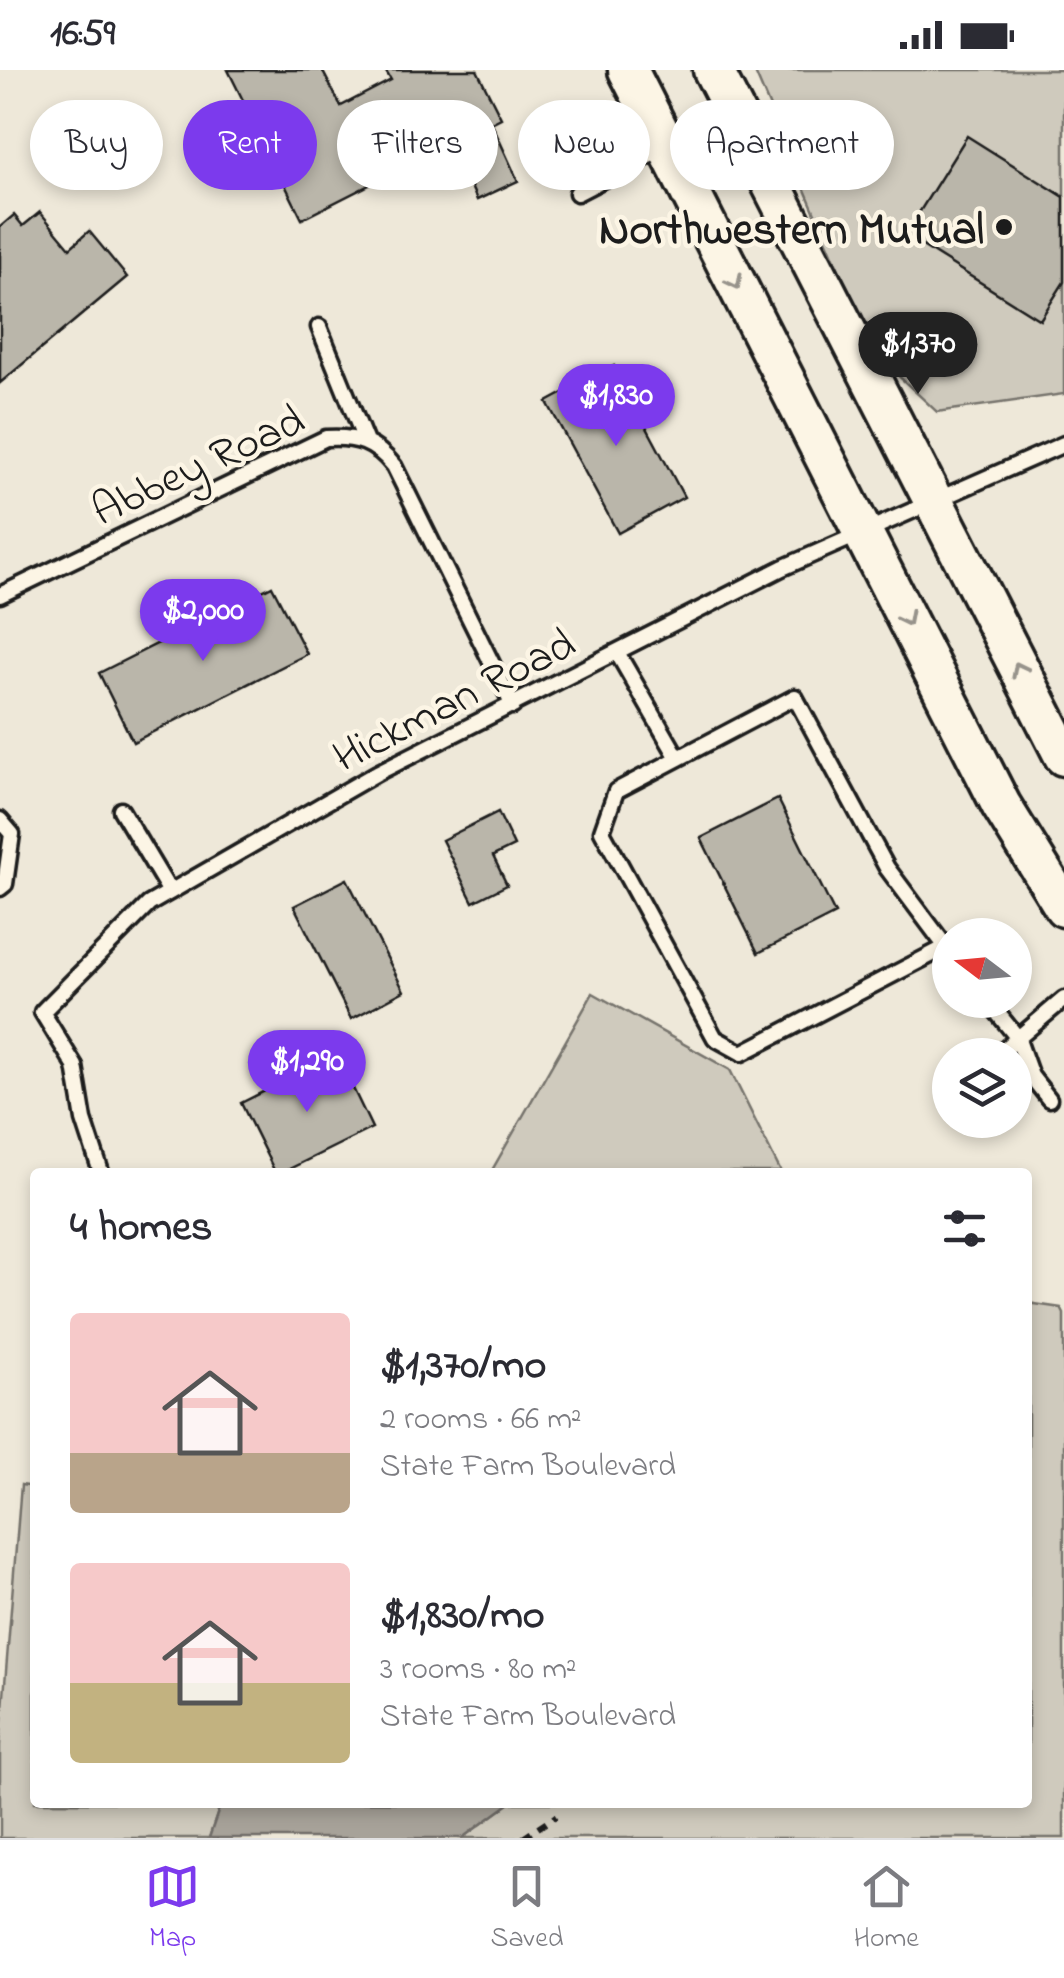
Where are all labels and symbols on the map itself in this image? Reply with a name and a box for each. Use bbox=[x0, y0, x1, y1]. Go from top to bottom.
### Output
place label: Northwestern Mutual bbox=[599, 199, 984, 265]
marker: Northwestern Mutual bbox=[993, 216, 1015, 238]
one-way arrow bbox=[723, 272, 743, 290]
pin: $1,370 bbox=[837, 312, 999, 397]
pin: $1,830 bbox=[535, 364, 697, 449]
street label: Abbey Road bbox=[82, 389, 316, 546]
pin: $2,000 bbox=[122, 579, 284, 664]
one-way arrow bbox=[894, 608, 913, 626]
street label: Hickman Road bbox=[322, 613, 588, 792]
one-way arrow bbox=[1012, 662, 1031, 680]
north arrow bbox=[932, 918, 1032, 1018]
pin: $1,290 bbox=[226, 1030, 388, 1115]

